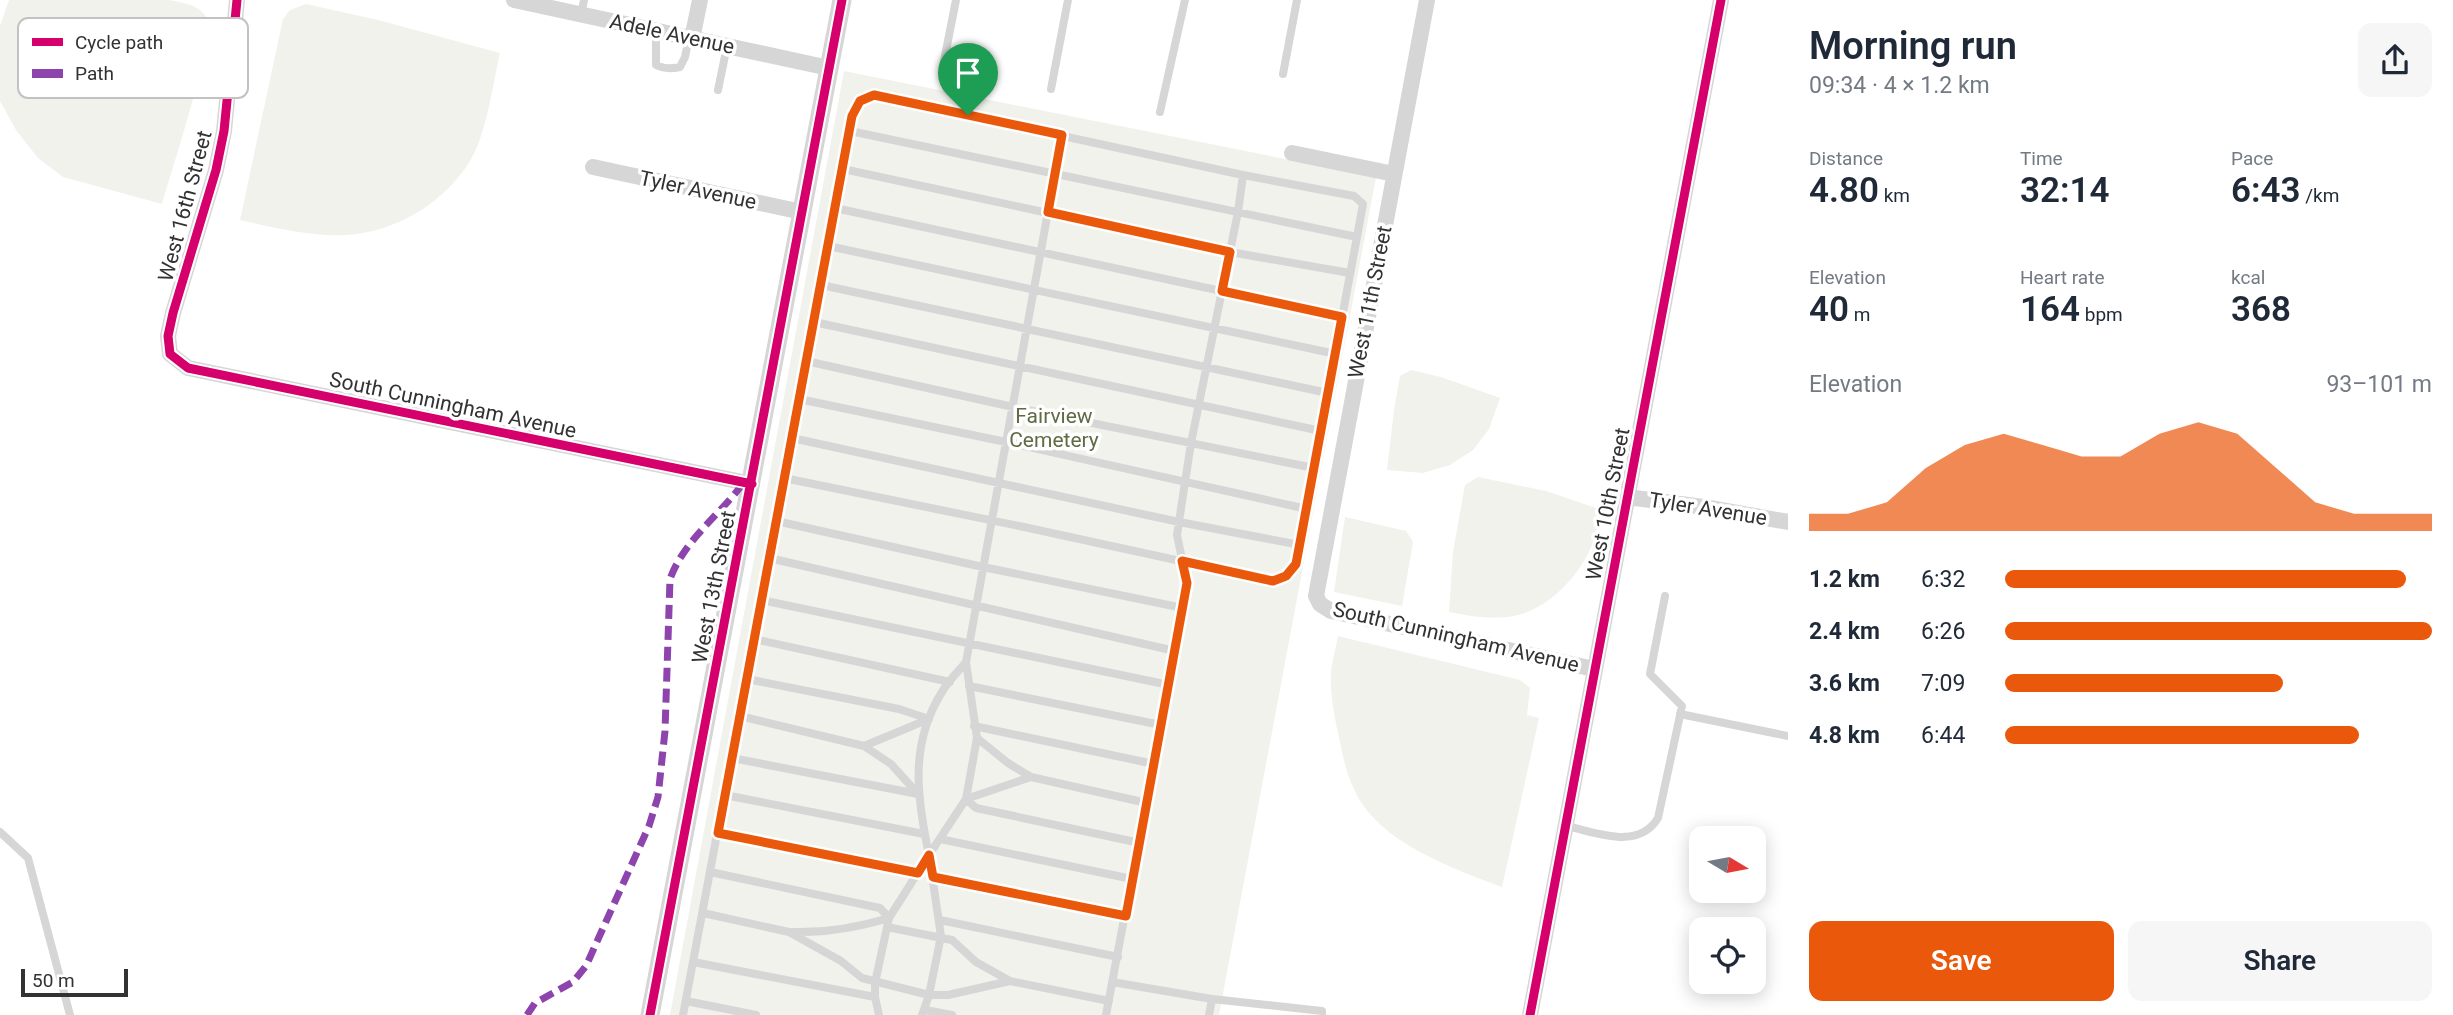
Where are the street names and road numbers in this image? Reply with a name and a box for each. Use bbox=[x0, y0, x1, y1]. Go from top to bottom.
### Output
street label: Adele Avenue bbox=[607, 9, 737, 59]
street label: West 16th Street bbox=[153, 128, 217, 284]
street label: Tyler Avenue bbox=[637, 166, 759, 214]
street label: West 11th Street bbox=[1343, 224, 1397, 380]
street label: South Cunningham Avenue bbox=[327, 367, 579, 443]
street label: West 10th Street bbox=[1581, 426, 1635, 582]
street label: Tyler Avenue bbox=[1647, 488, 1769, 530]
street label: West 13th Street bbox=[687, 509, 741, 665]
street label: South Cunningham Avenue bbox=[1331, 597, 1581, 677]

